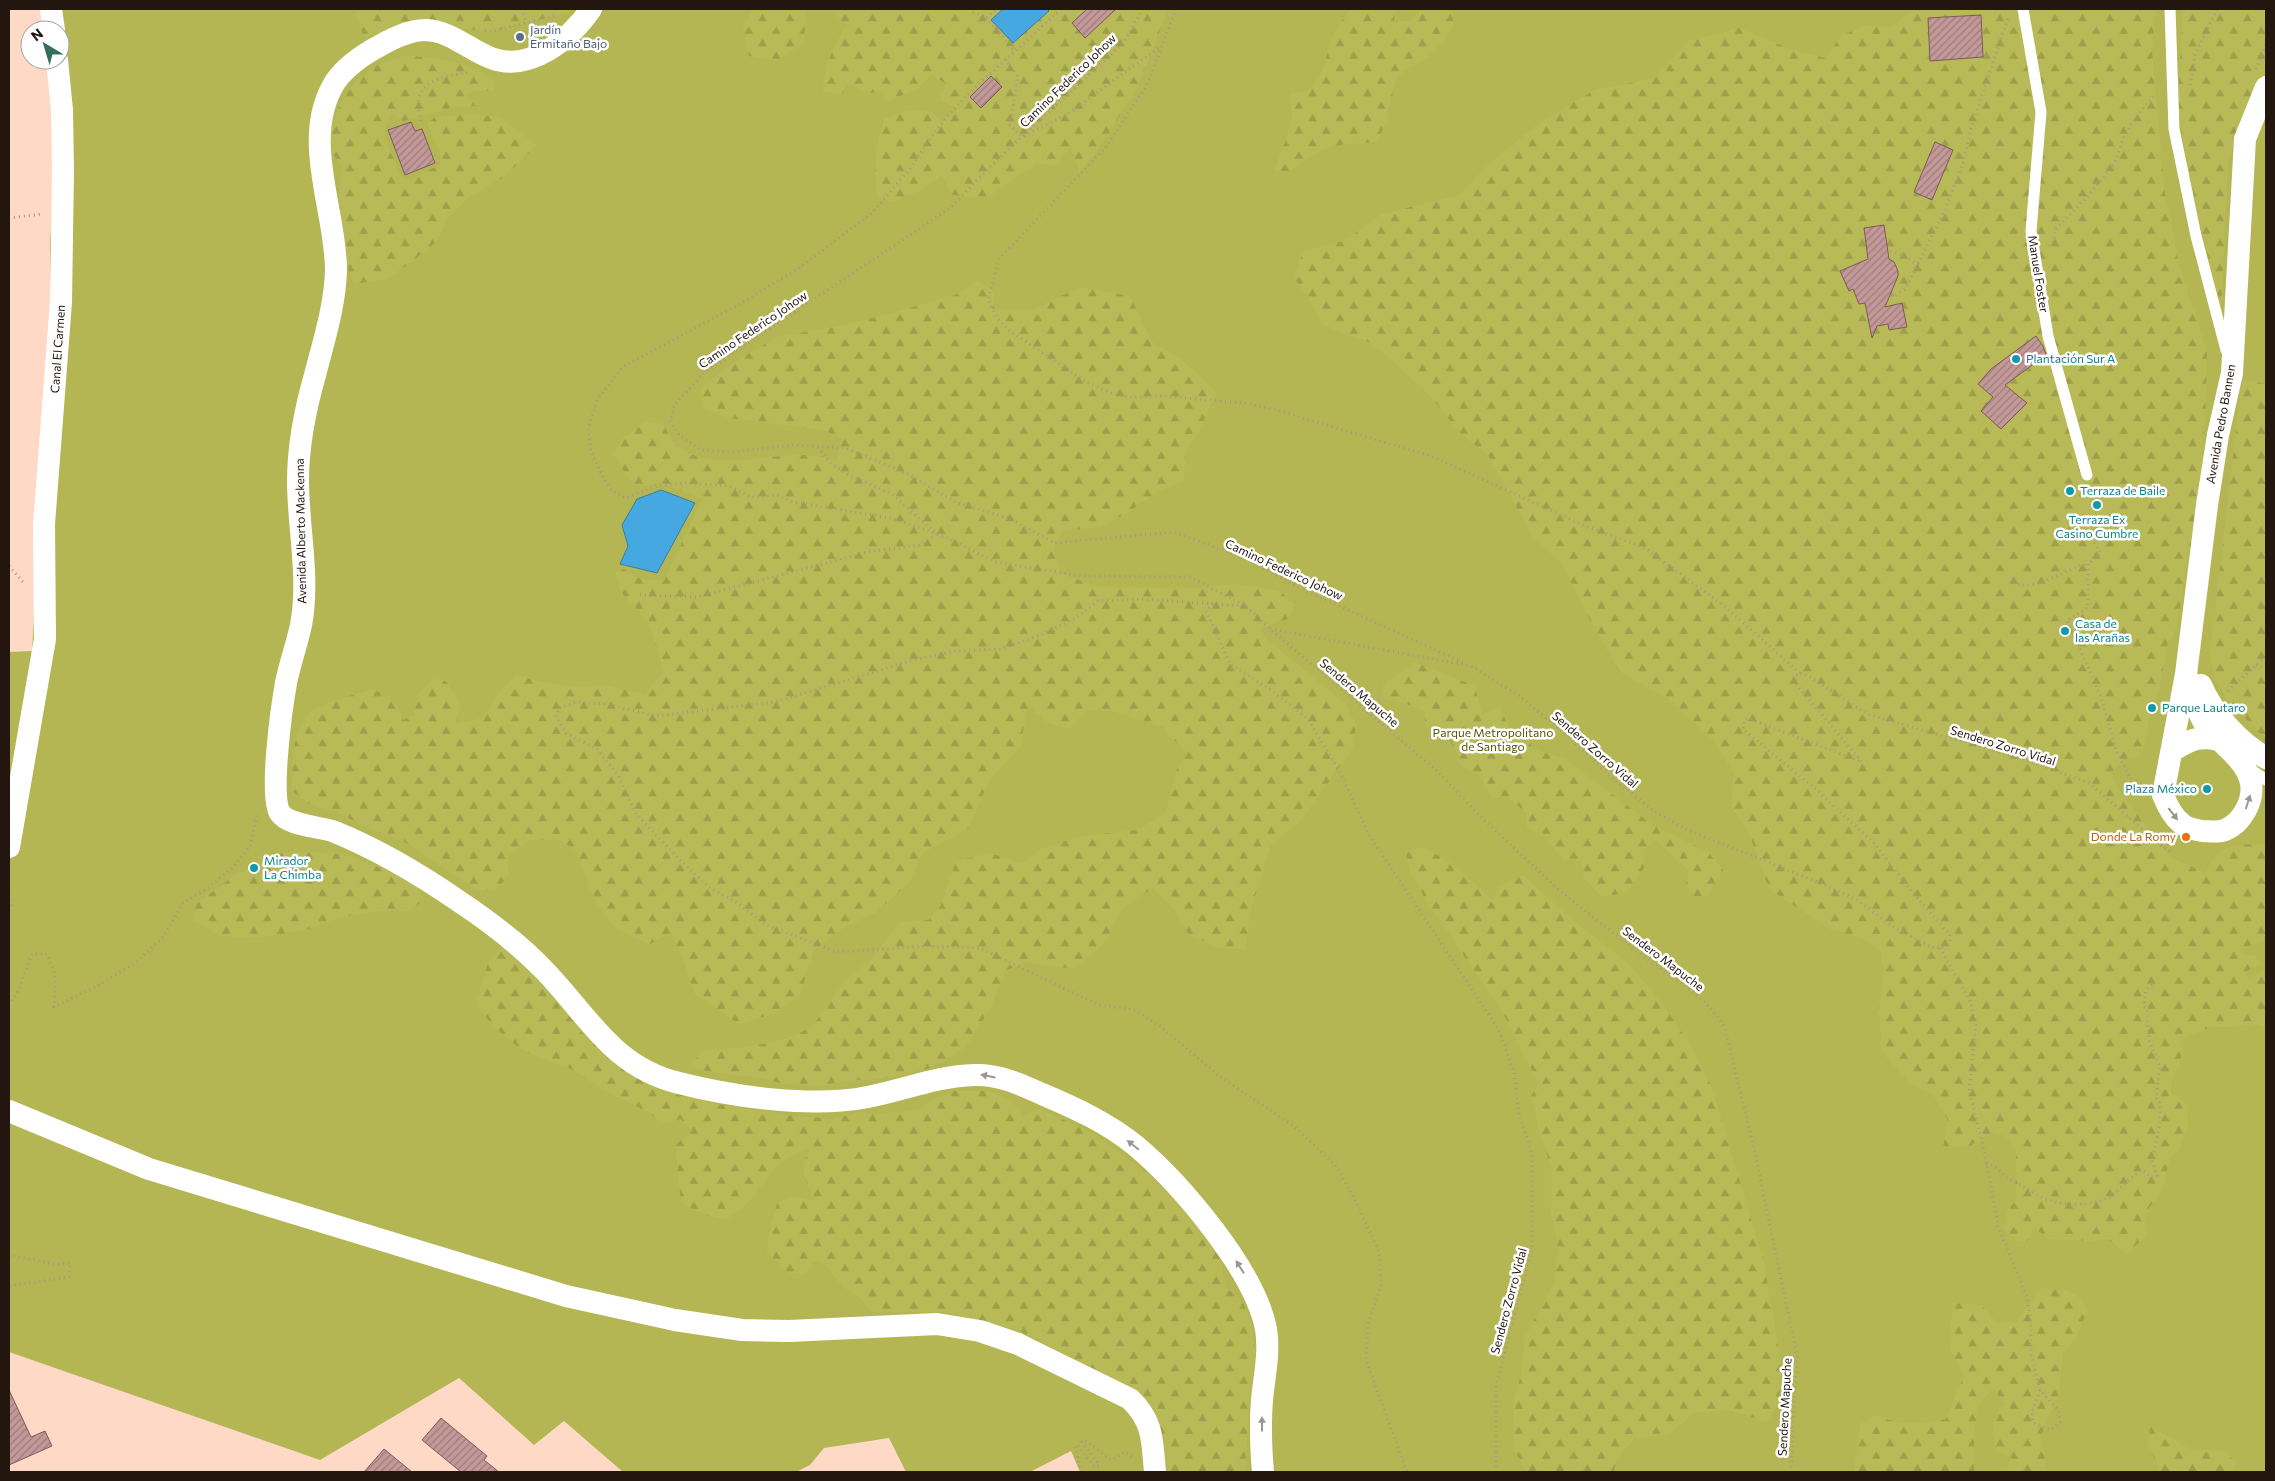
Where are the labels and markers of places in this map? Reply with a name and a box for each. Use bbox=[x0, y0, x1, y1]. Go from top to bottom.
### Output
place label: Jardín Ermitaño Bajo bbox=[530, 22, 607, 50]
marker: Jardín Ermitaño Bajo bbox=[514, 31, 526, 43]
place label: Plantación Sur A bbox=[2026, 351, 2115, 365]
marker: Plantación Sur A bbox=[2010, 353, 2022, 365]
place label: Terraza de Baile bbox=[2080, 483, 2165, 497]
marker: Terraza de Baile bbox=[2064, 485, 2076, 497]
marker: Terraza Ex Casino Cumbre bbox=[2091, 499, 2103, 511]
place label: Terraza Ex Casino Cumbre bbox=[2056, 512, 2138, 540]
place label: Casa de las Arañas bbox=[2075, 616, 2130, 644]
marker: Casa de las Arañas bbox=[2059, 625, 2071, 637]
place label: Parque Lautaro bbox=[2162, 700, 2246, 714]
marker: Parque Lautaro bbox=[2146, 702, 2158, 714]
place label: Plaza México bbox=[2125, 781, 2197, 795]
marker: Plaza México bbox=[2201, 783, 2213, 795]
place label: Donde La Romy bbox=[2091, 829, 2176, 843]
marker: Donde La Romy bbox=[2180, 831, 2192, 843]
place label: Mirador La Chimba bbox=[264, 853, 321, 881]
marker: Mirador La Chimba bbox=[248, 862, 260, 874]

